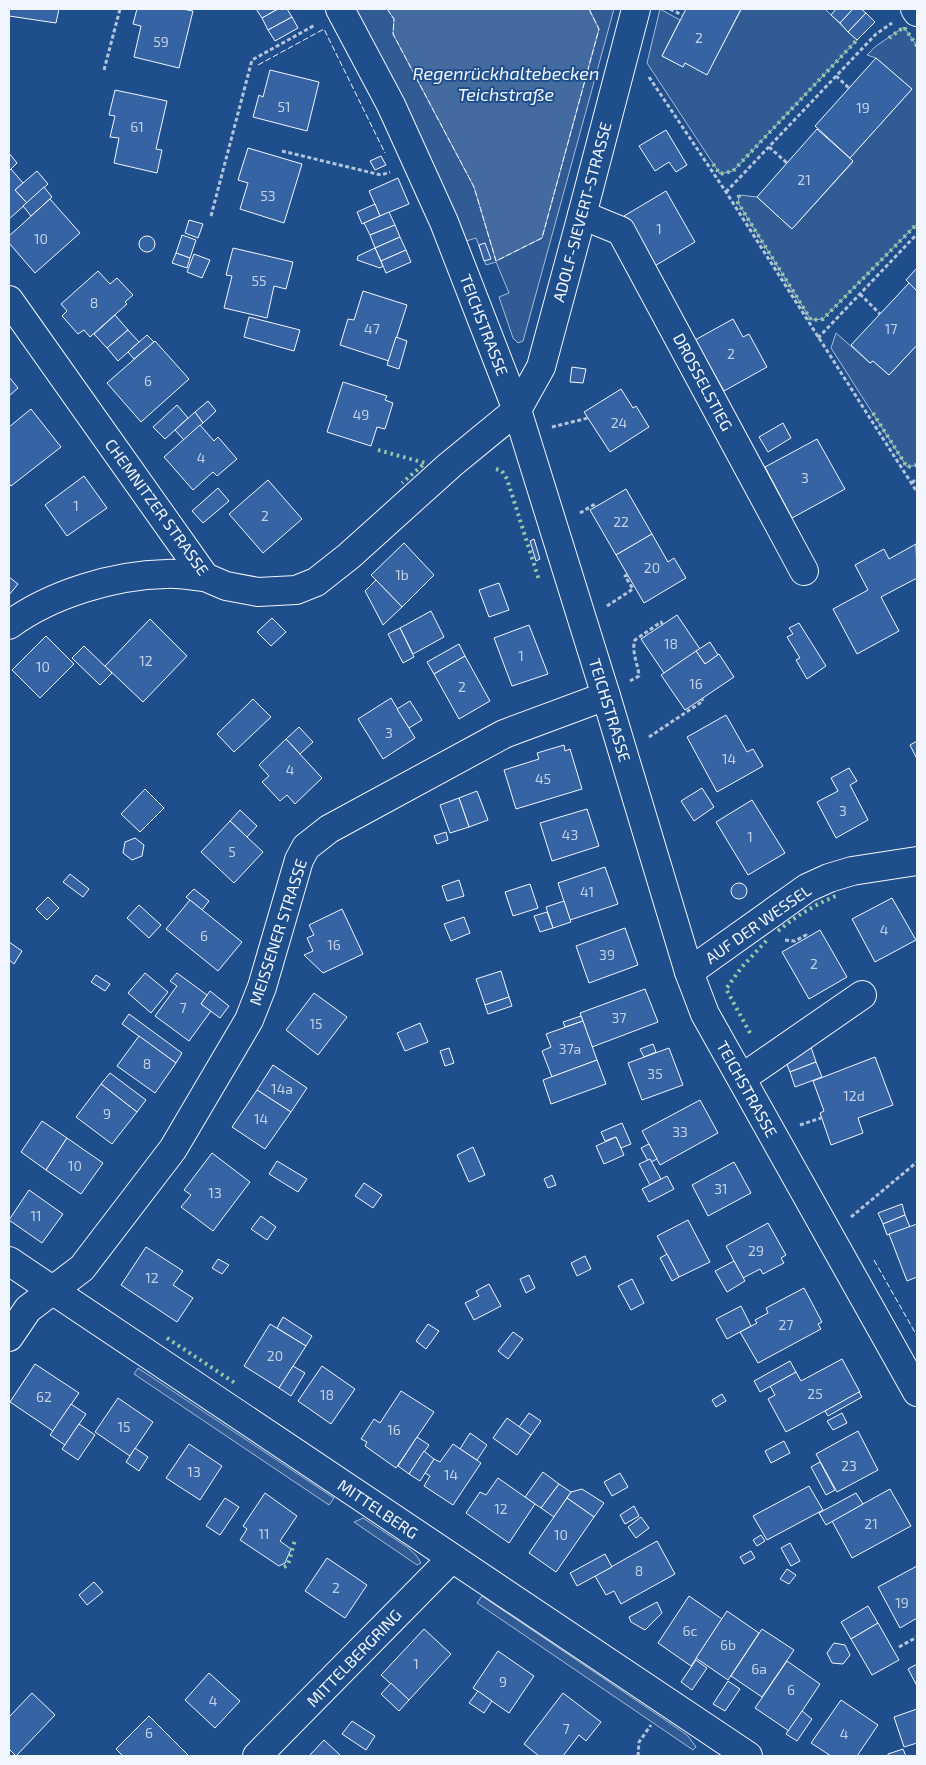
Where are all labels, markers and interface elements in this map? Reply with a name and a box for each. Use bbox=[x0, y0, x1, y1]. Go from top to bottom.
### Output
house number: 2 bbox=[695, 29, 703, 46]
house number: 59 bbox=[153, 33, 169, 50]
water label: Regenrückhaltebecken Teichstraße bbox=[413, 62, 599, 105]
house number: 51 bbox=[277, 98, 291, 115]
house number: 19 bbox=[856, 99, 870, 116]
house number: 61 bbox=[130, 118, 144, 135]
street label: ADOLF-SIEVERT-STRASSE bbox=[548, 120, 615, 304]
house number: 21 bbox=[797, 171, 811, 188]
house number: 53 bbox=[260, 187, 276, 204]
house number: 1 bbox=[656, 220, 662, 237]
house number: 10 bbox=[34, 230, 48, 247]
street label: TEICHSTRASSE bbox=[456, 271, 513, 378]
house number: 55 bbox=[251, 272, 267, 289]
house number: 8 bbox=[90, 294, 98, 311]
house number: 47 bbox=[364, 320, 380, 337]
house number: 17 bbox=[885, 320, 897, 337]
street label: DROSSELSTIEG bbox=[670, 330, 737, 434]
house number: 2 bbox=[727, 345, 735, 362]
house number: 6 bbox=[144, 372, 152, 389]
house number: 49 bbox=[353, 406, 369, 423]
house number: 24 bbox=[611, 414, 627, 431]
street label: CHEMNITZER STRASSE bbox=[101, 435, 213, 579]
house number: 4 bbox=[197, 449, 205, 466]
house number: 3 bbox=[801, 469, 809, 486]
house number: 1 bbox=[73, 497, 79, 514]
house number: 2 bbox=[261, 507, 269, 524]
house number: 22 bbox=[613, 513, 629, 530]
house number: 20 bbox=[644, 559, 660, 576]
house number: 1b bbox=[395, 566, 409, 583]
house number: 18 bbox=[664, 635, 678, 652]
house number: 1 bbox=[518, 647, 524, 664]
house number: 12 bbox=[139, 652, 153, 669]
street label: TEICHSTRASSE bbox=[586, 656, 635, 764]
house number: 10 bbox=[36, 658, 50, 675]
house number: 16 bbox=[689, 675, 703, 692]
house number: 2 bbox=[458, 678, 466, 695]
house number: 3 bbox=[385, 724, 393, 741]
house number: 14 bbox=[722, 750, 736, 767]
house number: 4 bbox=[286, 761, 294, 778]
house number: 45 bbox=[535, 770, 551, 787]
house number: 3 bbox=[839, 802, 847, 819]
house number: 43 bbox=[562, 826, 578, 843]
house number: 1 bbox=[747, 828, 753, 845]
house number: 5 bbox=[228, 843, 236, 860]
street label: MEISSENER STRASSE bbox=[245, 856, 310, 1007]
street label: AUF DER WESSEL bbox=[701, 880, 814, 967]
house number: 41 bbox=[580, 883, 594, 900]
house number: 4 bbox=[880, 921, 888, 938]
house number: 6 bbox=[200, 927, 208, 944]
house number: 16 bbox=[327, 936, 341, 953]
house number: 39 bbox=[599, 946, 615, 963]
house number: 2 bbox=[810, 955, 818, 972]
house number: 7 bbox=[179, 999, 187, 1016]
house number: 37 bbox=[612, 1009, 626, 1026]
house number: 15 bbox=[309, 1015, 323, 1032]
street label: TEICHSTRASSE bbox=[713, 1037, 782, 1140]
house number: 37a bbox=[559, 1040, 581, 1057]
house number: 8 bbox=[143, 1055, 151, 1072]
house number: 35 bbox=[647, 1065, 663, 1082]
house number: 14a bbox=[271, 1080, 293, 1097]
house number: 12d bbox=[843, 1087, 865, 1104]
house number: 9 bbox=[103, 1105, 111, 1122]
house number: 14 bbox=[254, 1110, 268, 1127]
house number: 33 bbox=[672, 1123, 688, 1140]
house number: 10 bbox=[68, 1157, 82, 1174]
house number: 31 bbox=[714, 1180, 728, 1197]
house number: 13 bbox=[208, 1184, 222, 1201]
house number: 11 bbox=[30, 1207, 42, 1224]
house number: 29 bbox=[748, 1242, 764, 1259]
house number: 12 bbox=[145, 1269, 159, 1286]
house number: 27 bbox=[778, 1316, 794, 1333]
house number: 20 bbox=[267, 1347, 283, 1364]
house number: 25 bbox=[807, 1385, 823, 1402]
house number: 18 bbox=[320, 1386, 334, 1403]
house number: 62 bbox=[36, 1388, 52, 1405]
house number: 15 bbox=[117, 1418, 131, 1435]
house number: 16 bbox=[387, 1421, 401, 1438]
house number: 23 bbox=[841, 1457, 857, 1474]
house number: 13 bbox=[187, 1463, 201, 1480]
house number: 14 bbox=[444, 1466, 458, 1483]
street label: MITTELBERG bbox=[334, 1475, 422, 1542]
house number: 12 bbox=[494, 1500, 508, 1517]
house number: 21 bbox=[864, 1515, 878, 1532]
house number: 11 bbox=[258, 1525, 270, 1542]
house number: 10 bbox=[554, 1526, 568, 1543]
house number: 8 bbox=[635, 1562, 643, 1579]
house number: 2 bbox=[332, 1579, 340, 1596]
house number: 19 bbox=[895, 1594, 909, 1611]
street label: MITTELBERGRING bbox=[302, 1605, 405, 1710]
house number: 6c bbox=[683, 1622, 698, 1639]
house number: 6b bbox=[720, 1636, 736, 1653]
house number: 1 bbox=[413, 1655, 419, 1672]
house number: 6a bbox=[751, 1660, 767, 1677]
house number: 9 bbox=[499, 1673, 507, 1690]
house number: 6 bbox=[787, 1681, 795, 1698]
house number: 4 bbox=[209, 1692, 217, 1709]
house number: 7 bbox=[562, 1720, 570, 1737]
house number: 6 bbox=[145, 1724, 153, 1741]
house number: 4 bbox=[840, 1725, 848, 1742]

